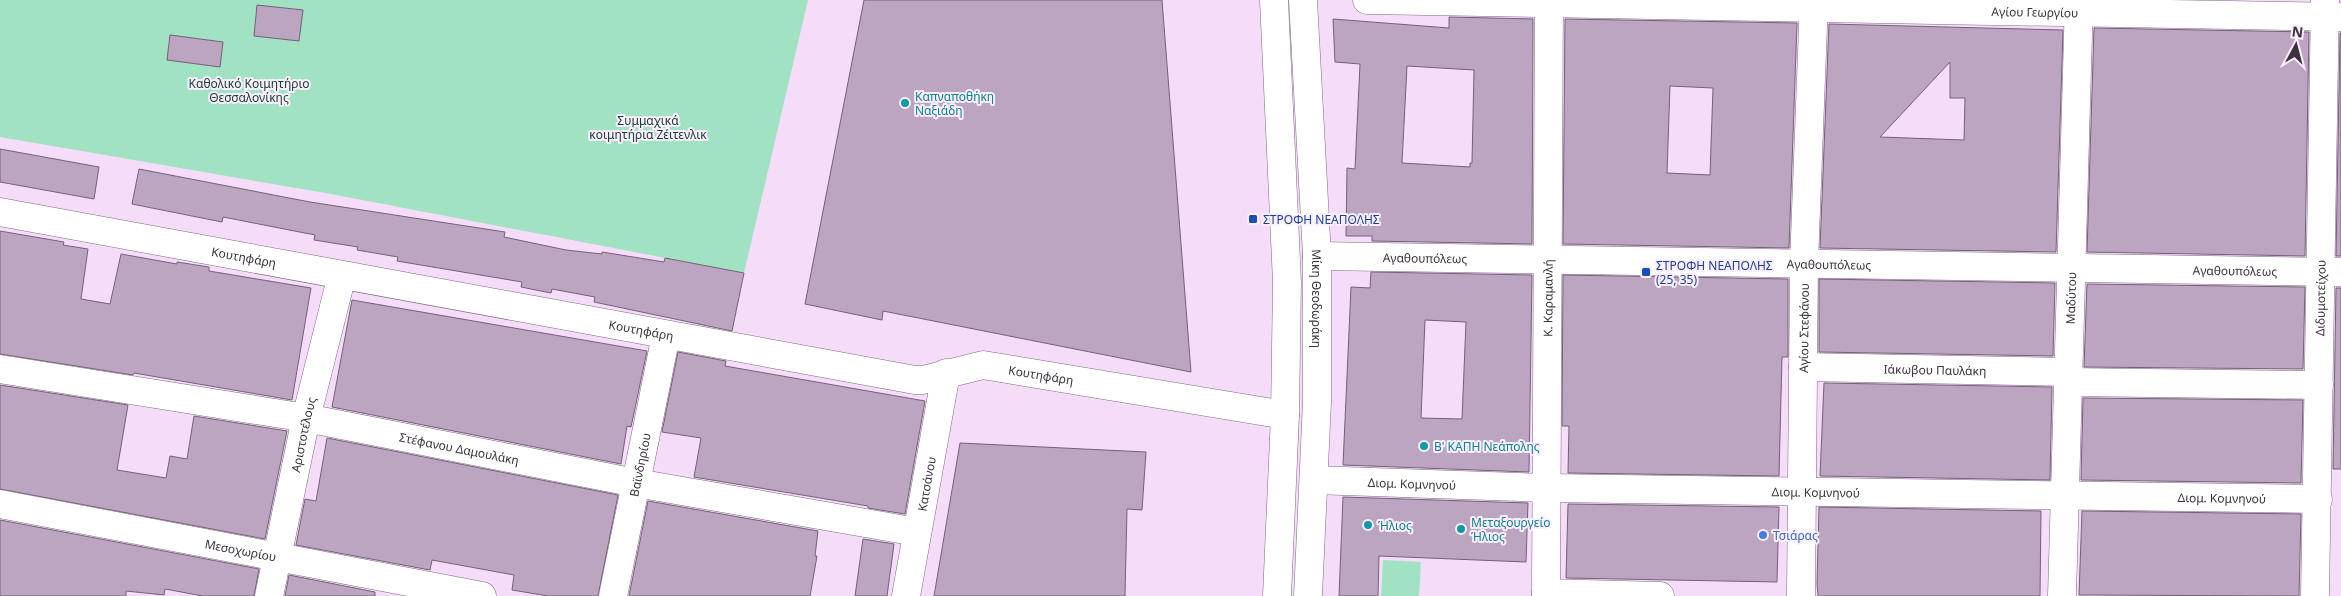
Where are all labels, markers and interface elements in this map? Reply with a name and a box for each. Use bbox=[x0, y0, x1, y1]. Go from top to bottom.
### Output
street label: Αγίου Γεωργίου bbox=[1991, 2, 2078, 21]
north arrow bbox=[2271, 20, 2321, 70]
text: N bbox=[2291, 21, 2304, 42]
park label: Καθολικό Κοιμητήριο Θεσσαλονίκης bbox=[189, 75, 309, 106]
place label: Καπναποθήκη Ναξιάδη bbox=[915, 88, 994, 119]
marker: Καπναποθήκη Ναξιάδη bbox=[899, 97, 911, 109]
park label: Συμμαχικά κοιμητήρια Ζέιτενλικ bbox=[589, 112, 707, 143]
place label: ΣΤΡΟΦΗ ΝΕΑΠΟΛΗΣ bbox=[1263, 211, 1380, 228]
marker: ΣΤΡΟΦΗ ΝΕΑΠΟΛΗΣ bbox=[1247, 213, 1259, 225]
street label: Κουτηφάρη bbox=[210, 242, 278, 271]
street label: Μίκη Θεοδωράκη bbox=[1308, 249, 1326, 348]
street label: Αγαθουπόλεως bbox=[1383, 249, 1468, 267]
street label: Αγαθουπόλεως bbox=[1787, 255, 1871, 273]
place label: ΣΤΡΟΦΗ ΝΕΑΠΟΛΗΣ (25, 35) bbox=[1656, 257, 1773, 288]
street label: Κ. Καραμανλή bbox=[1539, 259, 1556, 337]
street label: Διδυμοτείχου bbox=[2311, 260, 2329, 336]
street label: Αγαθουπόλεως bbox=[2192, 261, 2277, 280]
marker: ΣΤΡΟΦΗ ΝΕΑΠΟΛΗΣ (25, 35) bbox=[1640, 266, 1652, 278]
street label: Μαδύτου bbox=[2061, 272, 2080, 325]
street label: Αγίου Στεφάνου bbox=[1795, 283, 1812, 373]
street label: Κουτηφάρη bbox=[607, 315, 675, 344]
street label: Ιάκωβου Παυλάκη bbox=[1883, 360, 1987, 379]
street label: Κουτηφάρη bbox=[1007, 361, 1075, 388]
street label: Αριστοτέλους bbox=[286, 395, 320, 474]
street label: Στέφανου Δαμουλάκη bbox=[398, 428, 521, 468]
street label: Βαϊνδηρίου bbox=[625, 431, 654, 498]
place label: Β' ΚΑΠΗ Νεάπολης bbox=[1434, 438, 1540, 455]
marker: Β' ΚΑΠΗ Νεάπολης bbox=[1418, 440, 1430, 452]
street label: Κατσάνου bbox=[913, 455, 939, 513]
street label: Διομ. Κομνηνού bbox=[1367, 473, 1456, 493]
street label: Διομ. Κομνηνού bbox=[1771, 483, 1860, 501]
street label: Διομ. Κομνηνού bbox=[2177, 488, 2266, 507]
place label: Μεταξουργείο Ήλιος bbox=[1471, 514, 1550, 545]
place label: Ήλιος bbox=[1378, 517, 1412, 534]
marker: Ήλιος bbox=[1362, 519, 1374, 531]
marker: Μεταξουργείο Ήλιος bbox=[1455, 523, 1467, 535]
place label: Τσιάρας bbox=[1773, 527, 1818, 544]
marker: Τσιάρας bbox=[1757, 529, 1769, 541]
street label: Μεσοχωρίου bbox=[204, 535, 278, 565]

